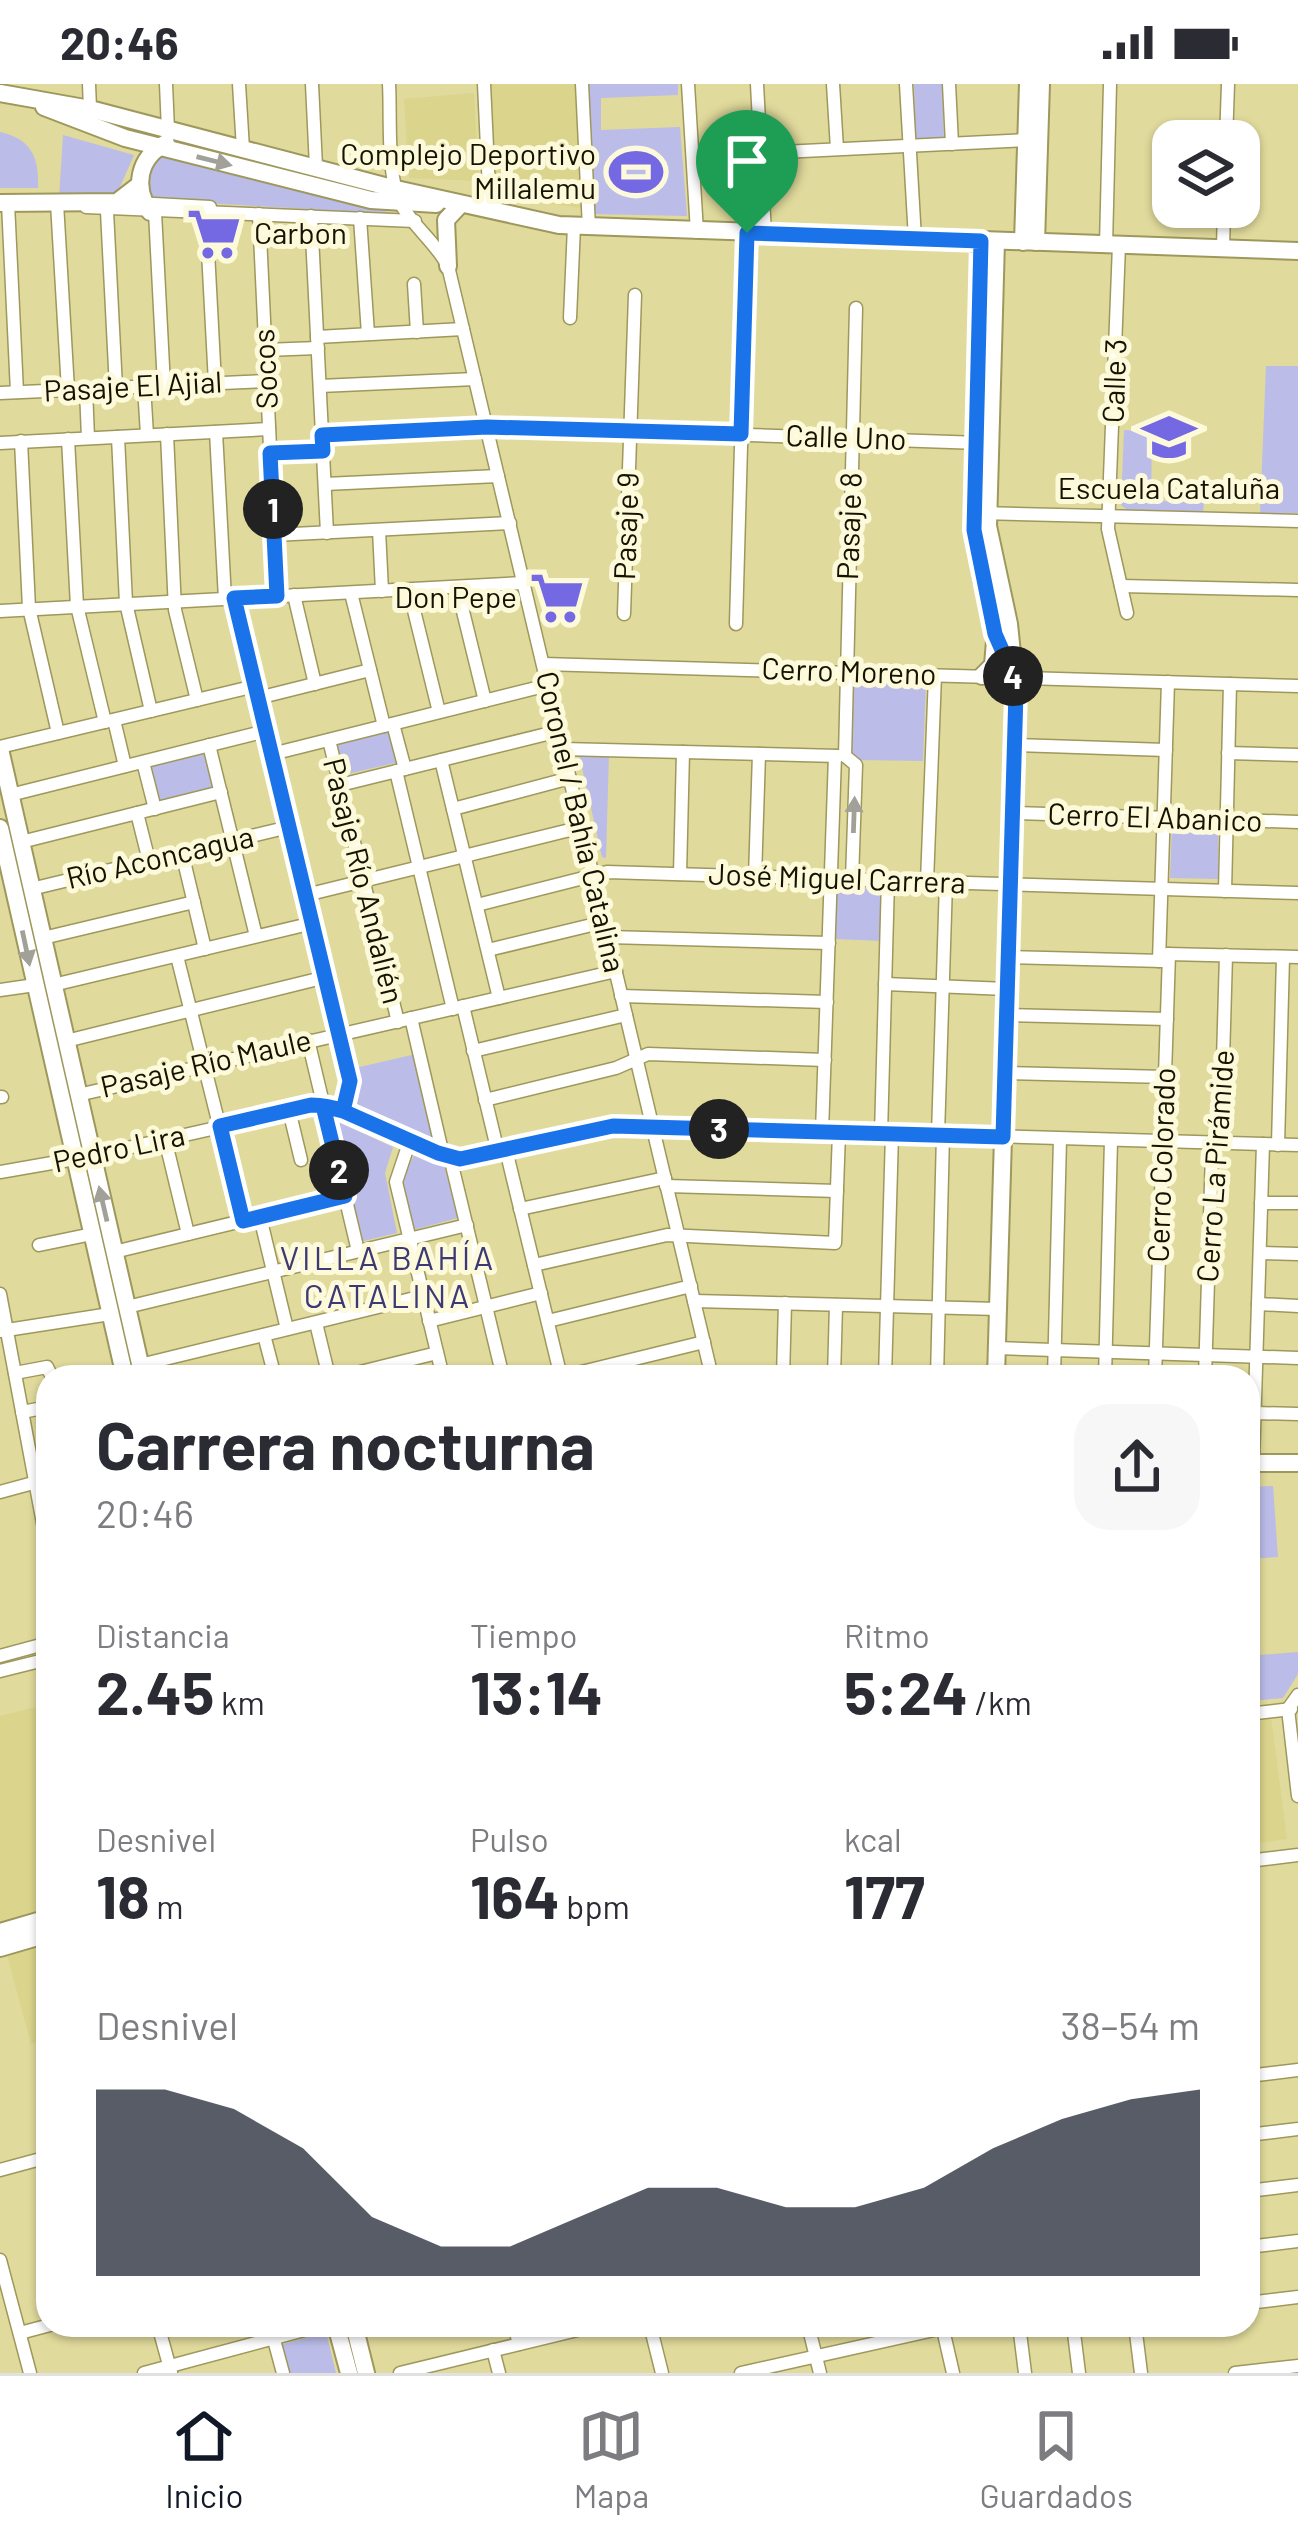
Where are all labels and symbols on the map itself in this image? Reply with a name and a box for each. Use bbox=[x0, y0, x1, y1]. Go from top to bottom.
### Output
pin bbox=[696, 110, 798, 233]
place label: Complejo Deportivo Millalemu bbox=[340, 135, 596, 205]
sports icon: Complejo Deportivo Millalemu bbox=[607, 143, 665, 201]
one-way arrow bbox=[196, 152, 233, 171]
supermarket icon: Carbon bbox=[185, 205, 243, 263]
place label: Carbon bbox=[254, 214, 347, 250]
street label: Socos bbox=[244, 328, 284, 410]
street label: Calle 3 bbox=[1094, 338, 1132, 424]
street label: Pasaje El Ajial bbox=[43, 362, 223, 408]
school or university icon: Escuela Cataluña bbox=[1140, 408, 1198, 466]
street label: Calle Uno bbox=[785, 416, 907, 456]
place label: Escuela Cataluña bbox=[1058, 469, 1280, 505]
street label: Pasaje 9 bbox=[605, 471, 645, 580]
street label: Pasaje 8 bbox=[828, 471, 868, 580]
pin: 1 bbox=[243, 479, 303, 539]
supermarket icon: Don Pepe bbox=[528, 569, 586, 627]
place label: Don Pepe bbox=[394, 578, 517, 614]
pin: 4 bbox=[983, 646, 1043, 706]
street label: Cerro Moreno bbox=[761, 649, 937, 691]
street label: Coronel / Bahía Catalina bbox=[530, 668, 634, 976]
street label: Pasaje Río Andalién bbox=[317, 754, 413, 1007]
street label: Cerro El Abanico bbox=[1047, 794, 1263, 838]
one-way arrow bbox=[845, 795, 864, 833]
street label: Río Aconcagua bbox=[62, 817, 257, 895]
street label: José Miguel Carrera bbox=[708, 855, 966, 899]
one-way arrow bbox=[18, 929, 37, 967]
street label: Pasaje Río Maule bbox=[97, 1020, 314, 1104]
street label: Cerro La Pirámide bbox=[1188, 1048, 1240, 1283]
street label: Cerro Colorado bbox=[1139, 1067, 1181, 1263]
pin: 3 bbox=[689, 1099, 749, 1159]
street label: Pedro Lira bbox=[50, 1116, 188, 1179]
pin: 2 bbox=[309, 1140, 369, 1200]
one-way arrow bbox=[93, 1186, 112, 1223]
district label: VILLA BAHÍA CATALINA bbox=[280, 1237, 496, 1315]

